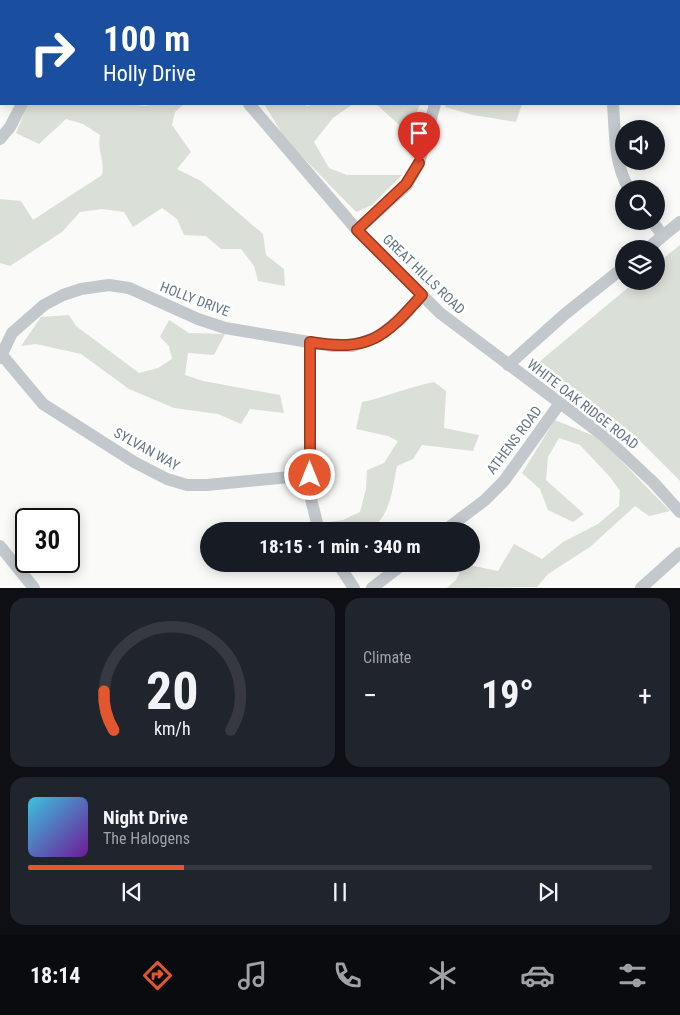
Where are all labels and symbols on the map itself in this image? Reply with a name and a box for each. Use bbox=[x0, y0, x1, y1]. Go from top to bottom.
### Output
pin bbox=[398, 112, 440, 163]
street label: GREAT HILLS ROAD bbox=[380, 231, 468, 317]
street label: HOLLY DRIVE bbox=[158, 278, 232, 320]
street label: WHITE OAK RIDGE ROAD bbox=[524, 356, 642, 452]
street label: ATHENS ROAD bbox=[483, 403, 545, 477]
street label: SYLVAN WAY bbox=[111, 424, 183, 474]
position arrow bbox=[283, 448, 335, 500]
speed limit sign: 30 bbox=[15, 508, 80, 573]

